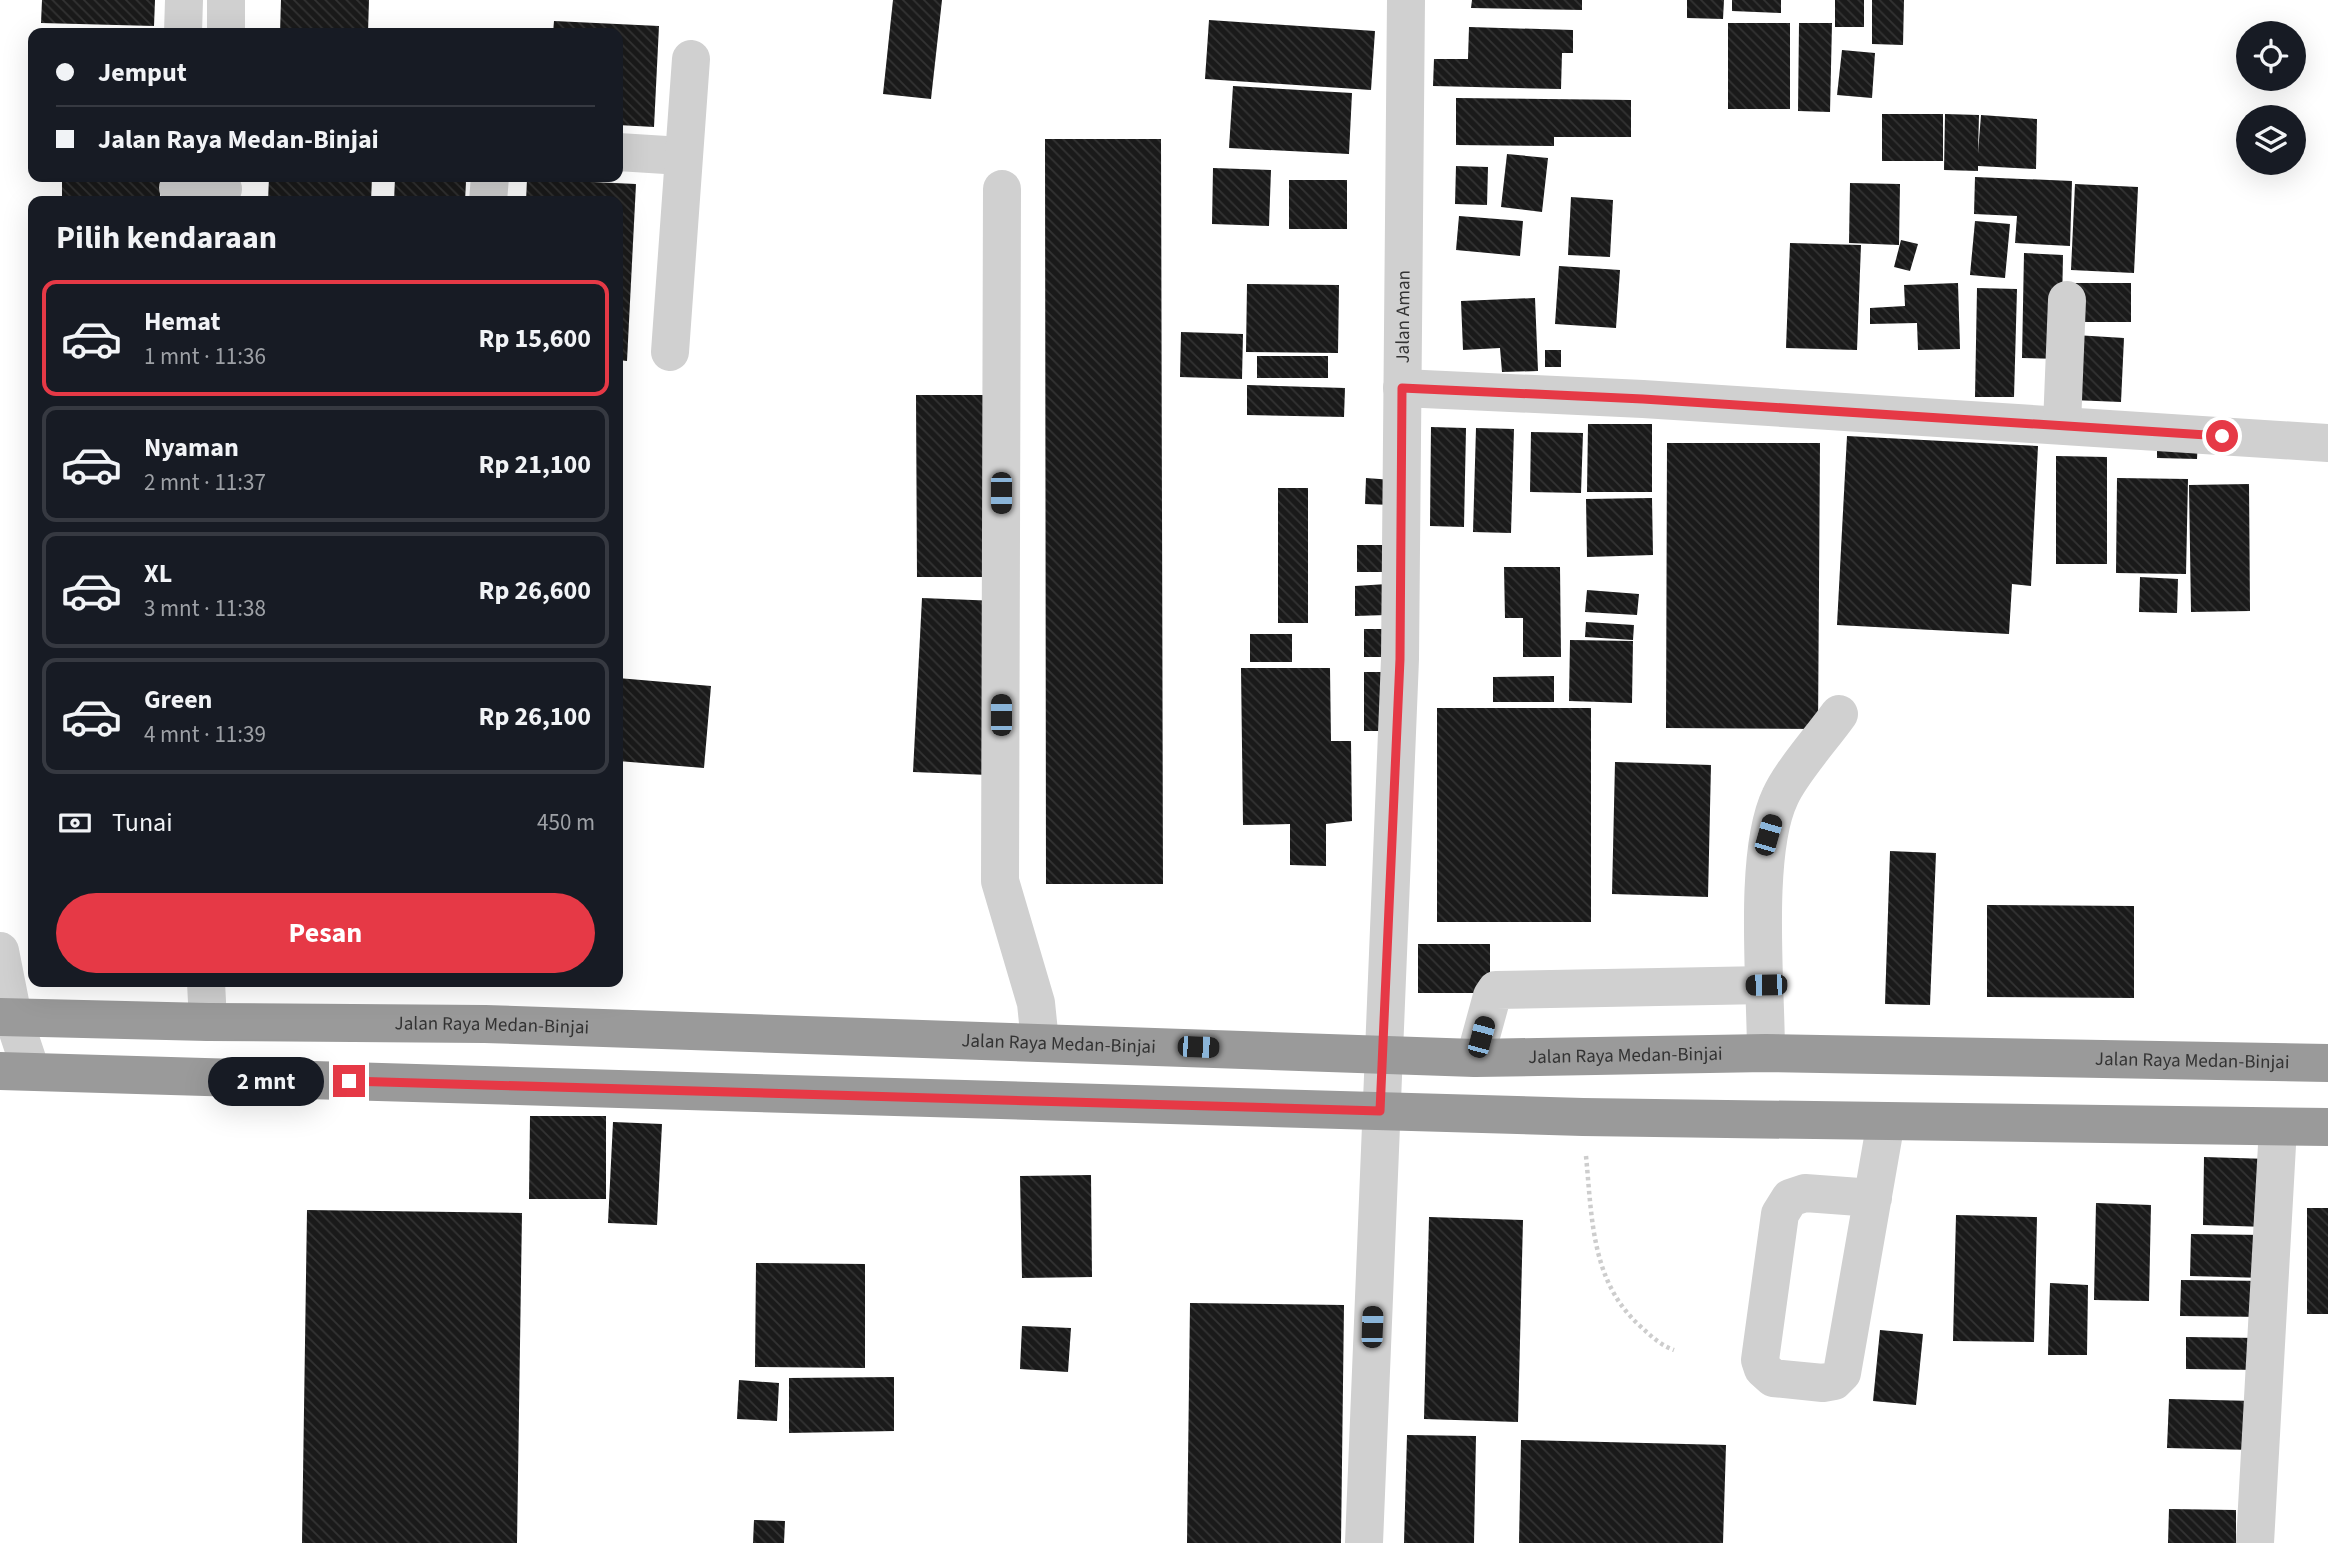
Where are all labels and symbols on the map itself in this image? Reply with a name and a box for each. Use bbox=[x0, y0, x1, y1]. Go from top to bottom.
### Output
street label: Jalan Aman bbox=[1389, 270, 1417, 364]
route start bbox=[2206, 420, 2238, 452]
car bbox=[991, 472, 1012, 514]
car bbox=[991, 694, 1012, 736]
car bbox=[1753, 812, 1784, 858]
car bbox=[1745, 974, 1788, 996]
street label: Jalan Raya Medan-Binjai bbox=[395, 1010, 590, 1041]
car bbox=[1466, 1014, 1497, 1060]
street label: Jalan Raya Medan-Binjai bbox=[961, 1027, 1156, 1061]
car bbox=[1177, 1036, 1220, 1058]
street label: Jalan Raya Medan-Binjai bbox=[1528, 1040, 1723, 1071]
street label: Jalan Raya Medan-Binjai bbox=[2095, 1045, 2290, 1076]
callout: 2 mnt bbox=[209, 1056, 324, 1106]
route end bbox=[333, 1065, 365, 1097]
car bbox=[1361, 1306, 1384, 1348]

